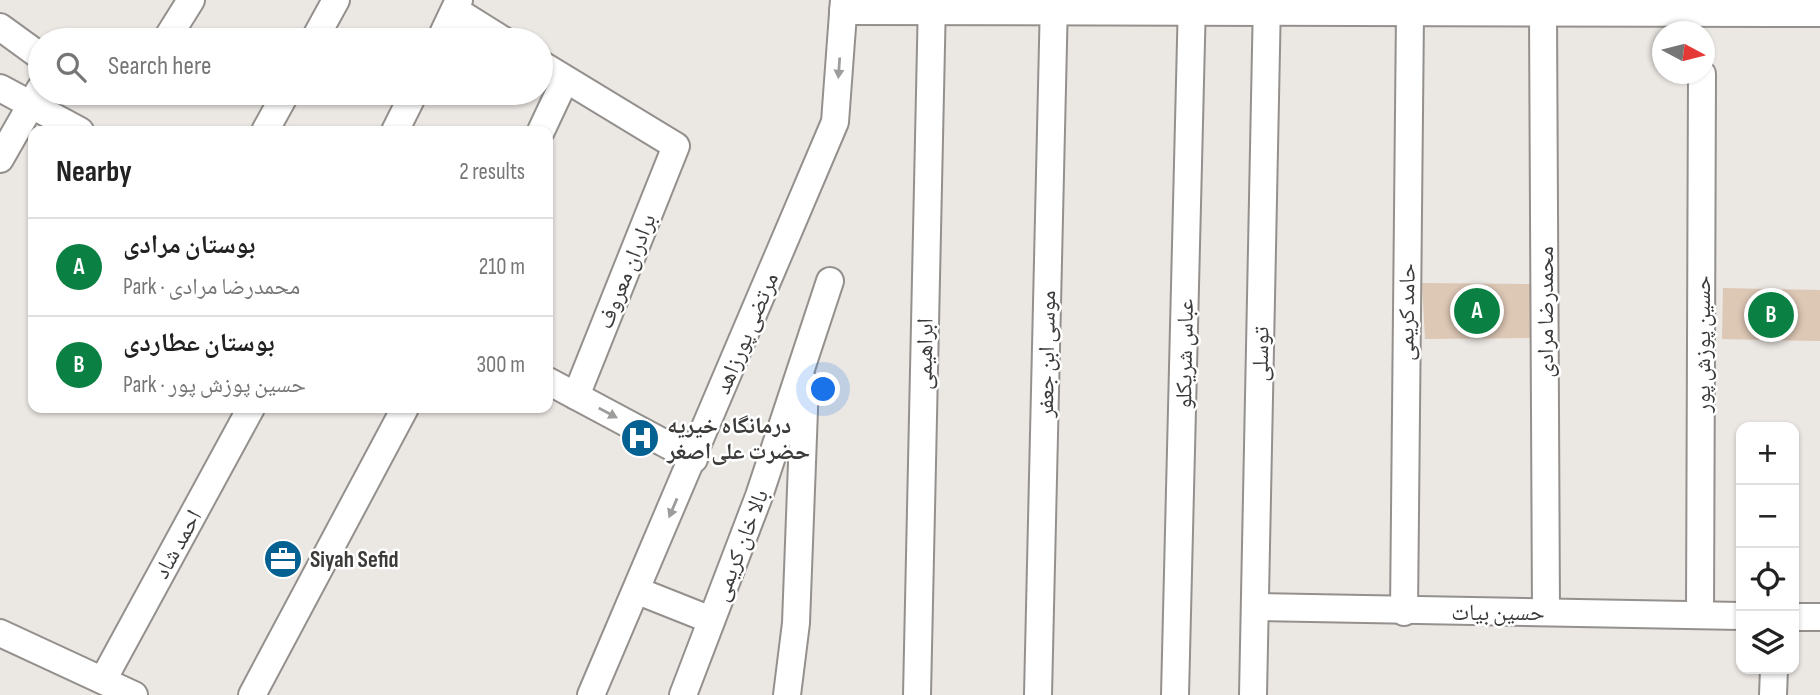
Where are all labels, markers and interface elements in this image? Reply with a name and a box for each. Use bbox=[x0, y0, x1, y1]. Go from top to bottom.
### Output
north arrow bbox=[1652, 21, 1715, 84]
search box bbox=[28, 28, 553, 105]
icon: search bbox=[52, 48, 90, 86]
text: Search here bbox=[108, 51, 211, 82]
one-way arrow bbox=[833, 57, 844, 79]
text: Nearby bbox=[56, 154, 132, 190]
text: 2 results bbox=[459, 158, 525, 186]
street label: برادران معروف bbox=[591, 210, 663, 333]
text: بوستان مرادی bbox=[123, 230, 255, 261]
street label: محمدرضا مرادی bbox=[1532, 246, 1560, 378]
text: A bbox=[74, 253, 84, 281]
text: 210 m bbox=[479, 253, 525, 281]
street label: حامد کریمی bbox=[1392, 263, 1422, 361]
street label: مرتضی پورزاهد bbox=[709, 268, 785, 398]
text: Park · محمدرضا مرادی bbox=[123, 273, 300, 301]
street label: حسین پوزش پور bbox=[1689, 275, 1717, 414]
pin: A bbox=[1454, 285, 1500, 337]
pin: B bbox=[1748, 289, 1794, 341]
street label: موسی ابن جعفر bbox=[1032, 290, 1062, 419]
street label: عباس شریکلو bbox=[1170, 298, 1200, 409]
street label: ابراهیمی bbox=[910, 318, 940, 390]
street label: توسلی bbox=[1247, 326, 1275, 382]
text: بوستان عطاردی bbox=[123, 328, 275, 359]
text: B bbox=[74, 351, 84, 379]
text: 300 m bbox=[476, 351, 525, 379]
text: Park · حسین پوزش پور bbox=[123, 371, 306, 399]
your location bbox=[806, 372, 840, 406]
one-way arrow bbox=[598, 407, 618, 419]
place label: درمانگاه خیریه حضرت علی‌اصغر bbox=[666, 412, 810, 466]
hospital icon: درمانگاه خیریه حضرت علی‌اصغر bbox=[619, 417, 661, 459]
map controls bbox=[1736, 422, 1799, 674]
button: + bbox=[1736, 422, 1799, 485]
button: − bbox=[1736, 485, 1799, 548]
street label: بالا خان کریمی bbox=[707, 486, 775, 605]
one-way arrow bbox=[667, 498, 679, 518]
street label: احمد شاد bbox=[148, 505, 208, 584]
office icon: Siyah Sefid bbox=[262, 538, 304, 580]
place label: Siyah Sefid bbox=[310, 546, 399, 574]
button: locate bbox=[1736, 548, 1799, 611]
street label: حسین بیات bbox=[1451, 599, 1545, 627]
button: layers bbox=[1736, 611, 1799, 674]

